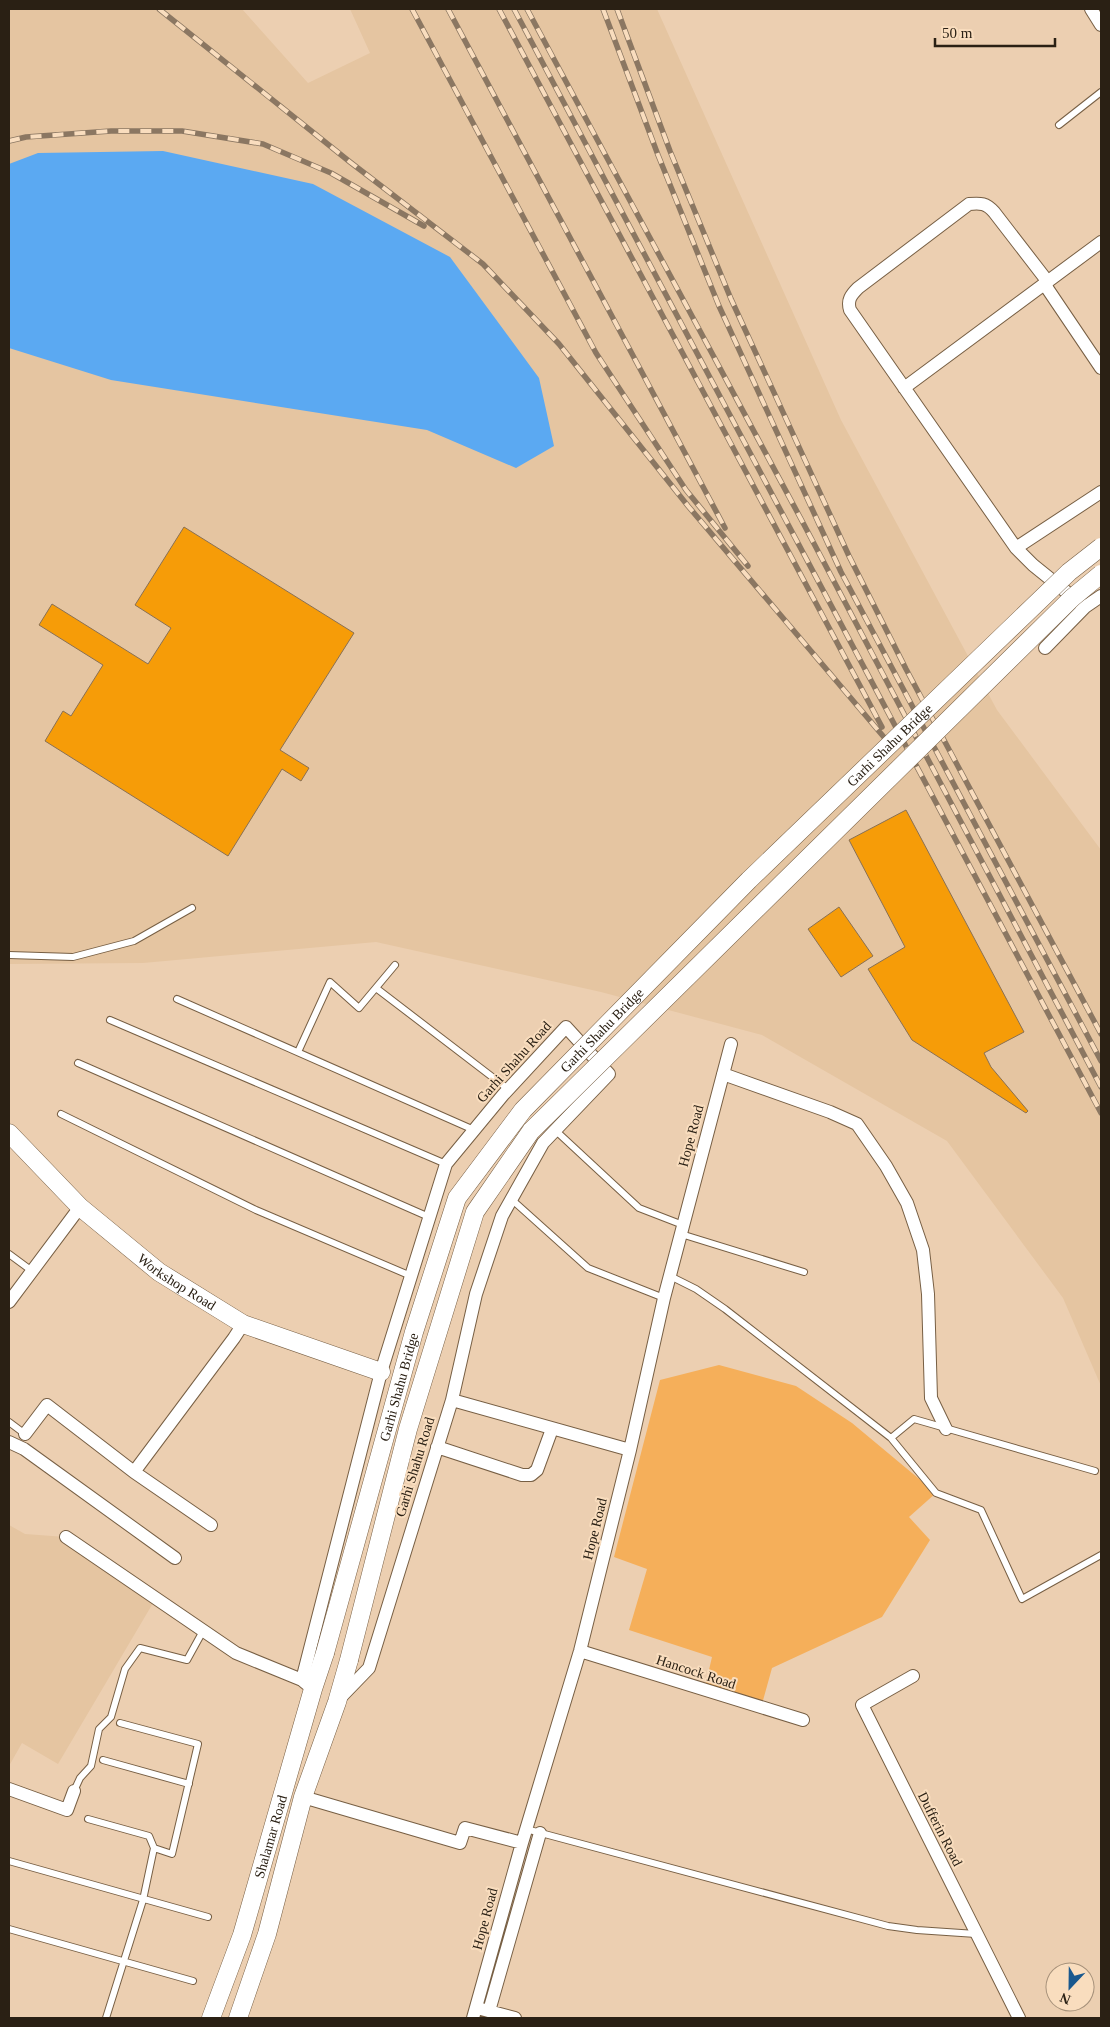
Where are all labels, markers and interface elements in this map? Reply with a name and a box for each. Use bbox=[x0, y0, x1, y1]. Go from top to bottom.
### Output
scale bar bbox=[935, 15, 1055, 47]
text: 50 m bbox=[942, 25, 973, 41]
street label: Garhi Shahu Bridge bbox=[844, 701, 935, 789]
street label: Garhi Shahu Bridge bbox=[557, 985, 646, 1075]
street label: Garhi Shahu Road bbox=[474, 1019, 554, 1105]
street label: Hope Road bbox=[676, 1103, 706, 1169]
street label: Workshop Road bbox=[135, 1250, 218, 1313]
street label: Garhi Shahu Bridge bbox=[377, 1331, 421, 1443]
street label: Garhi Shahu Road bbox=[393, 1415, 437, 1519]
street label: Hope Road bbox=[580, 1496, 610, 1562]
street label: Hancock Road bbox=[654, 1652, 738, 1692]
street label: Dufferin Road bbox=[915, 1790, 965, 1868]
street label: Shalamar Road bbox=[251, 1793, 290, 1880]
street label: Hope Road bbox=[470, 1886, 500, 1952]
north arrow bbox=[1045, 1962, 1095, 2012]
text: N bbox=[1058, 1990, 1073, 2007]

